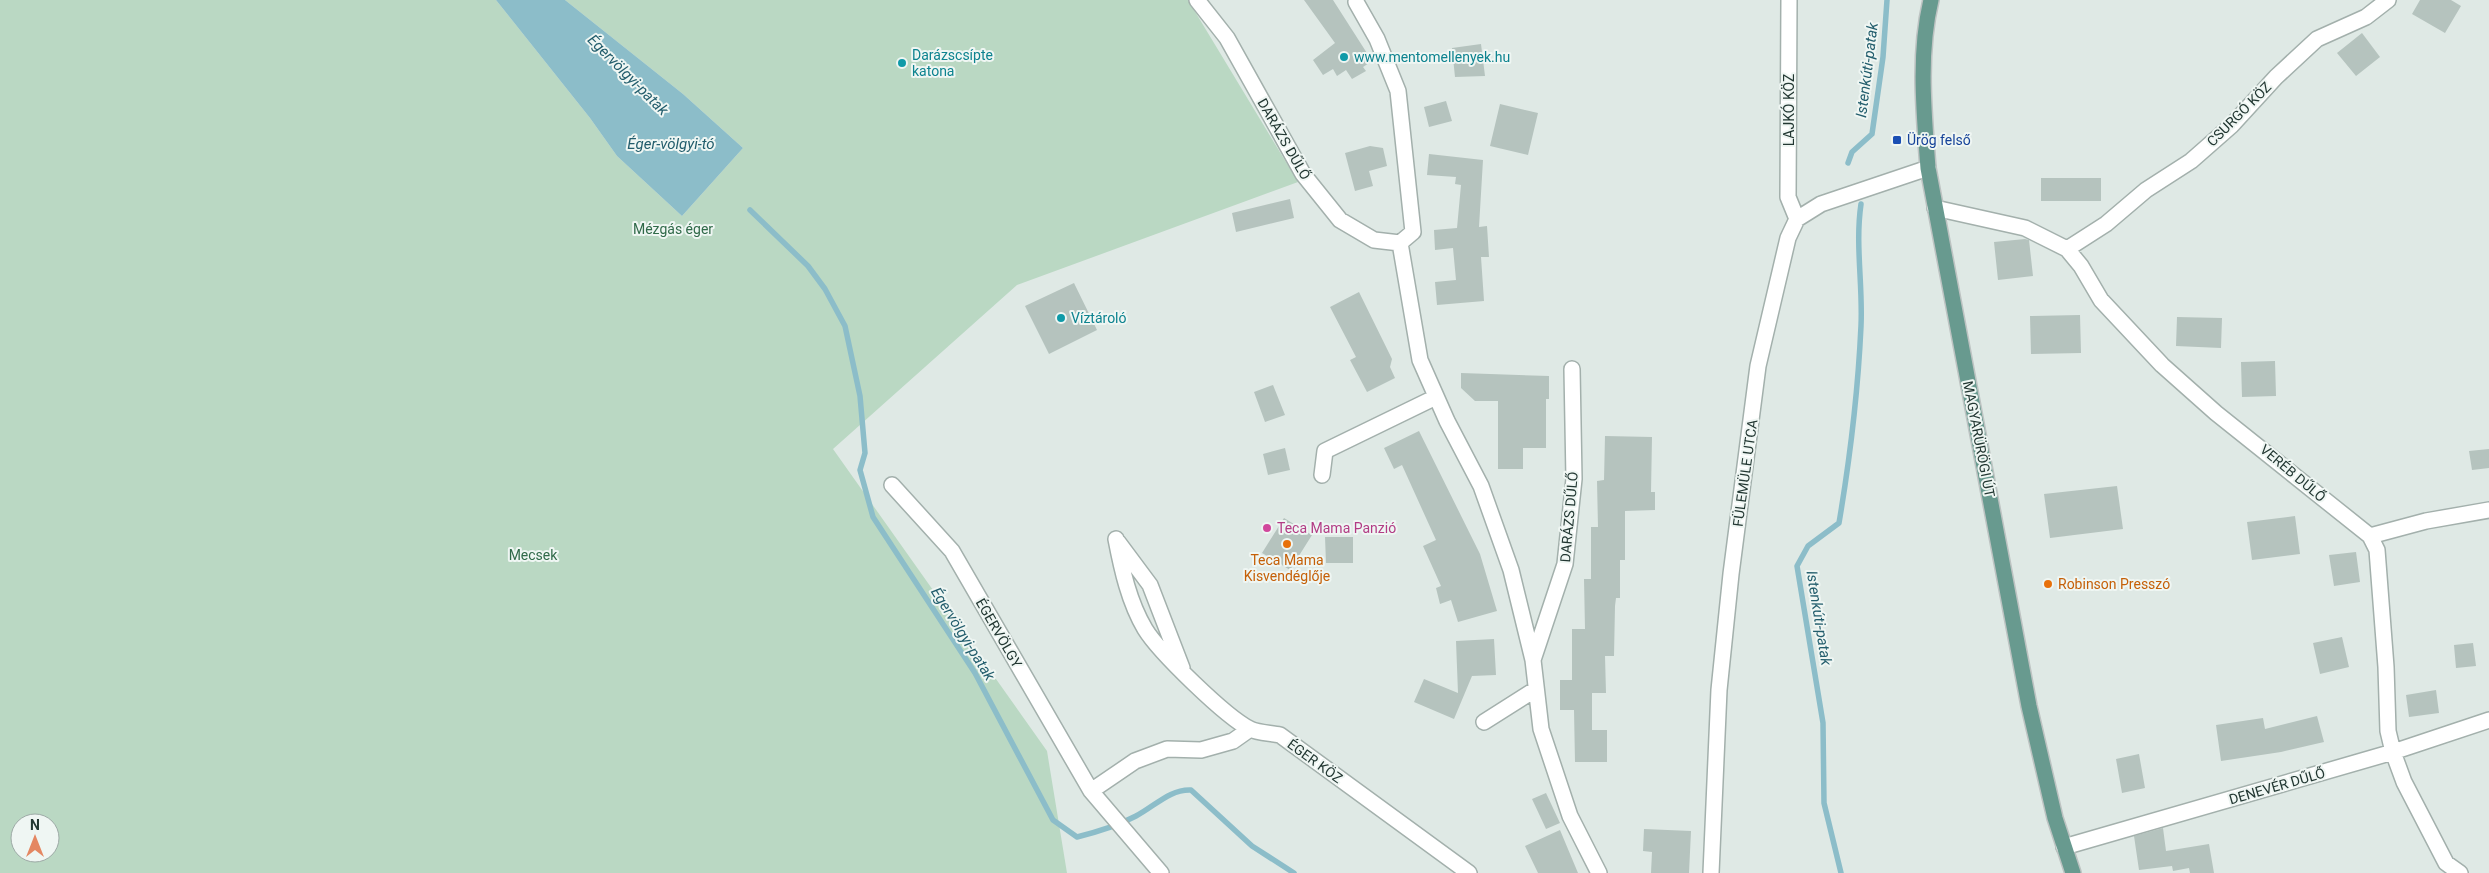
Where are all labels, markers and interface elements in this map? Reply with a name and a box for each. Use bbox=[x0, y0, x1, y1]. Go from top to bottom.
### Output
water label: Istenkúti-patak bbox=[1852, 21, 1882, 119]
water label: Égervölgyi-patak bbox=[584, 31, 672, 119]
place label: Darázscsípte katona bbox=[912, 47, 993, 79]
place label: www.mentomellenyek.hu bbox=[1354, 49, 1510, 65]
marker: www.mentomellenyek.hu bbox=[1338, 51, 1350, 63]
marker: Darázscsípte katona bbox=[896, 57, 908, 69]
street label: LAJKÓ KÖZ bbox=[1780, 74, 1797, 146]
street label: CSURGÓ KÖZ bbox=[2203, 78, 2274, 149]
street label: DARÁZS DŰLŐ bbox=[1254, 95, 1315, 182]
place label: Ürög felső bbox=[1907, 132, 1971, 148]
marker: Ürög felső bbox=[1891, 134, 1903, 146]
water label: Éger-völgyi-tó bbox=[627, 135, 715, 153]
park label: Mézgás éger bbox=[633, 221, 713, 237]
place label: Víztároló bbox=[1071, 310, 1127, 326]
marker: Víztároló bbox=[1055, 312, 1067, 324]
street label: MAGYARÜRÖGI ÚT bbox=[1960, 379, 1999, 499]
street label: FÜLEMÜLE UTCA bbox=[1730, 418, 1760, 528]
street label: VERÉB DŰLŐ bbox=[2257, 440, 2330, 505]
street label: DARÁZS DŰLŐ bbox=[1556, 471, 1581, 563]
place label: Teca Mama Panzió bbox=[1277, 520, 1396, 536]
marker: Teca Mama Panzió bbox=[1261, 522, 1273, 534]
marker: Teca Mama Kisvendéglője bbox=[1281, 538, 1293, 550]
park label: Mecsek bbox=[509, 547, 558, 563]
place label: Teca Mama Kisvendéglője bbox=[1244, 552, 1330, 584]
water label: Istenkúti-patak bbox=[1803, 569, 1835, 667]
place label: Robinson Presszó bbox=[2058, 576, 2170, 592]
marker: Robinson Presszó bbox=[2042, 578, 2054, 590]
water label: Égervölgyi-patak bbox=[927, 584, 999, 684]
street label: ÉGERVÖLGY bbox=[973, 595, 1026, 671]
street label: ÉGER KÖZ bbox=[1284, 735, 1346, 786]
street label: DENEVÉR DŰLŐ bbox=[2227, 764, 2327, 807]
north arrow bbox=[10, 813, 60, 863]
text: N bbox=[30, 817, 40, 833]

